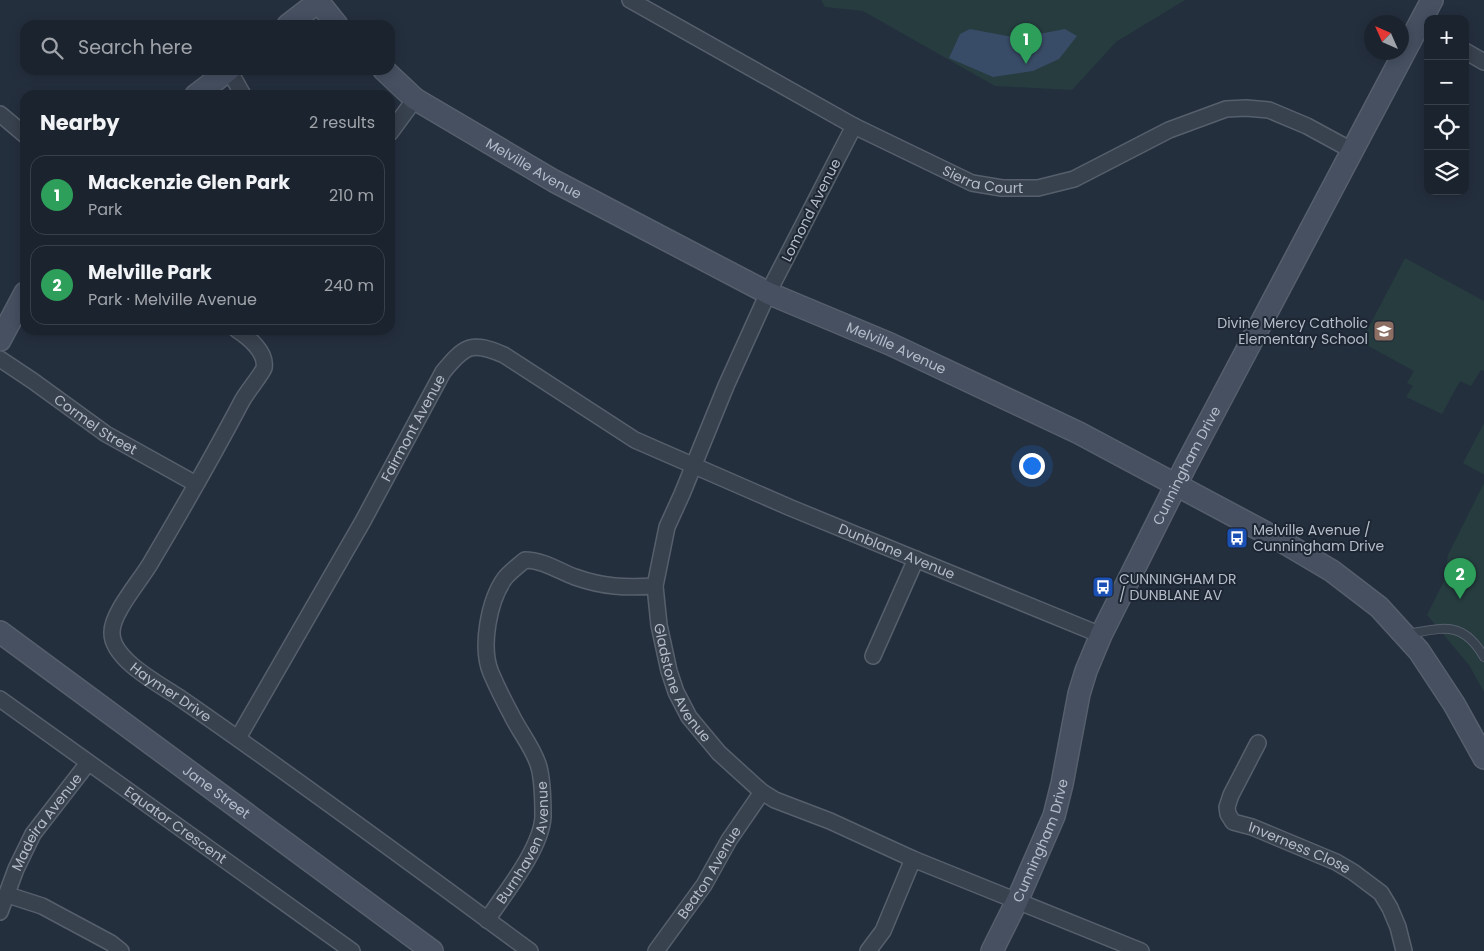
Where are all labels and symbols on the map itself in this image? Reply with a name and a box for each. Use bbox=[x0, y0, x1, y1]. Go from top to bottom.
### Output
north arrow bbox=[1364, 15, 1409, 60]
pin: 1 bbox=[1010, 23, 1042, 64]
street label: Melville Avenue bbox=[482, 133, 585, 204]
street label: Lomond Avenue bbox=[776, 155, 846, 265]
street label: Sierra Court bbox=[939, 160, 1023, 198]
place label: Divine Mercy Catholic Elementary School bbox=[1217, 313, 1368, 349]
street label: Melville Avenue bbox=[843, 317, 950, 379]
school or university icon: Divine Mercy Catholic Elementary School bbox=[1372, 319, 1396, 343]
street label: Fairmont Avenue bbox=[376, 371, 450, 485]
street label: Cormel Street bbox=[50, 389, 141, 459]
street label: Cunningham Drive bbox=[1148, 402, 1226, 528]
your location bbox=[1019, 453, 1045, 479]
street label: Dunblane Avenue bbox=[835, 518, 958, 584]
place label: Melville Avenue / Cunningham Drive bbox=[1253, 520, 1385, 556]
bus stop icon: Melville Avenue / Cunningham Drive bbox=[1225, 526, 1249, 550]
pin: 2 bbox=[1444, 558, 1476, 599]
place label: CUNNINGHAM DR / DUNBLANE AV bbox=[1119, 569, 1236, 605]
bus stop icon: CUNNINGHAM DR / DUNBLANE AV bbox=[1091, 575, 1115, 599]
street label: Gladstone Avenue bbox=[649, 621, 716, 747]
street label: Haymer Drive bbox=[126, 658, 216, 727]
street label: Jane Street bbox=[179, 760, 254, 823]
street label: Madeira Avenue bbox=[7, 769, 87, 874]
street label: Cunningham Drive bbox=[1008, 777, 1073, 906]
street label: Burnhaven Avenue bbox=[491, 780, 553, 908]
street label: Equator Crescent bbox=[120, 781, 231, 868]
street label: Inverness Close bbox=[1246, 817, 1355, 879]
street label: Beaton Avenue bbox=[673, 822, 746, 923]

